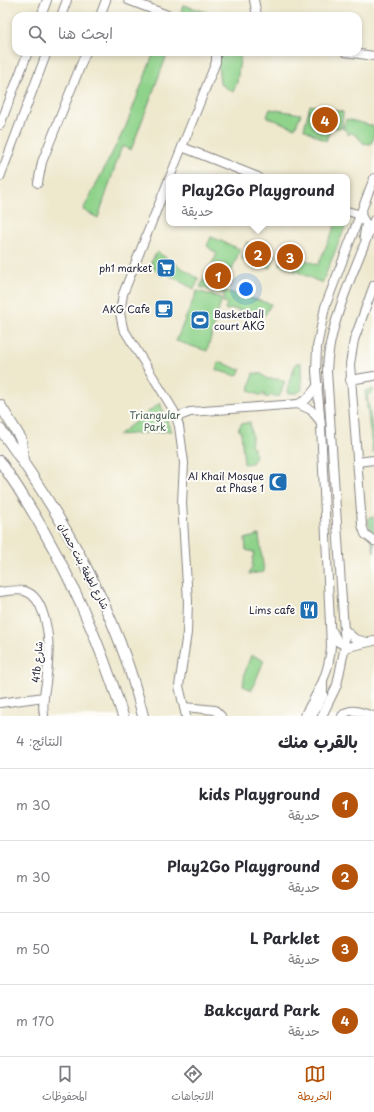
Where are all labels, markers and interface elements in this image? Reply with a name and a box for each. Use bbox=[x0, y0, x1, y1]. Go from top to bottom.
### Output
search box bbox=[12, 12, 362, 56]
text: ابحث هنا bbox=[58, 21, 113, 44]
icon: search bbox=[26, 23, 48, 45]
pin: 4 bbox=[312, 105, 338, 135]
popup bbox=[166, 174, 350, 226]
text: Play2Go Playground bbox=[182, 178, 334, 201]
text: حديقة bbox=[182, 201, 213, 220]
pin: 2 bbox=[245, 239, 271, 269]
pin: 3 bbox=[277, 242, 303, 272]
supermarket icon: ph1 market bbox=[155, 257, 177, 279]
place label: ph1 market bbox=[99, 260, 152, 275]
pin: 1 bbox=[205, 261, 231, 291]
your location bbox=[236, 279, 256, 299]
cafe icon: AKG Cafe bbox=[153, 298, 175, 320]
place label: AKG Cafe bbox=[102, 301, 150, 316]
place label: Basketball court AKG bbox=[214, 306, 265, 333]
sports icon: Basketball court AKG bbox=[189, 309, 211, 331]
park label: Triangular Park bbox=[129, 407, 181, 434]
place label: Al Khail Mosque at Phase 1 bbox=[188, 468, 265, 495]
mosque icon: Al Khail Mosque at Phase 1 bbox=[267, 471, 289, 493]
street label: شارع لطيفة بنت حمدان bbox=[54, 520, 114, 612]
restaurant icon: Lims cafe bbox=[298, 599, 320, 621]
place label: Lims cafe bbox=[249, 602, 295, 617]
street label: 41b شارع bbox=[27, 640, 47, 683]
text: بالقرب منك bbox=[278, 728, 358, 754]
text: النتائج: 4 bbox=[16, 731, 63, 750]
text: kids Playground bbox=[199, 782, 320, 805]
text: 30 m bbox=[16, 795, 50, 814]
text: 1 bbox=[342, 795, 348, 814]
text: حديقة bbox=[288, 805, 320, 824]
text: Play2Go Playground bbox=[167, 854, 320, 877]
text: 30 m bbox=[16, 867, 50, 886]
text: 2 bbox=[340, 867, 350, 886]
text: حديقة bbox=[288, 877, 320, 896]
text: L Parklet bbox=[250, 926, 320, 949]
text: 50 m bbox=[16, 939, 50, 958]
text: 3 bbox=[341, 939, 349, 958]
text: حديقة bbox=[288, 949, 320, 968]
text: Bakcyard Park bbox=[203, 998, 320, 1021]
text: 170 m bbox=[16, 1011, 54, 1030]
text: 4 bbox=[341, 1011, 349, 1030]
text: حديقة bbox=[288, 1021, 320, 1040]
tab: المحفوظات bbox=[42, 1063, 87, 1106]
tab: الاتجاهات bbox=[171, 1063, 214, 1106]
tab: الخريطة bbox=[298, 1063, 332, 1106]

